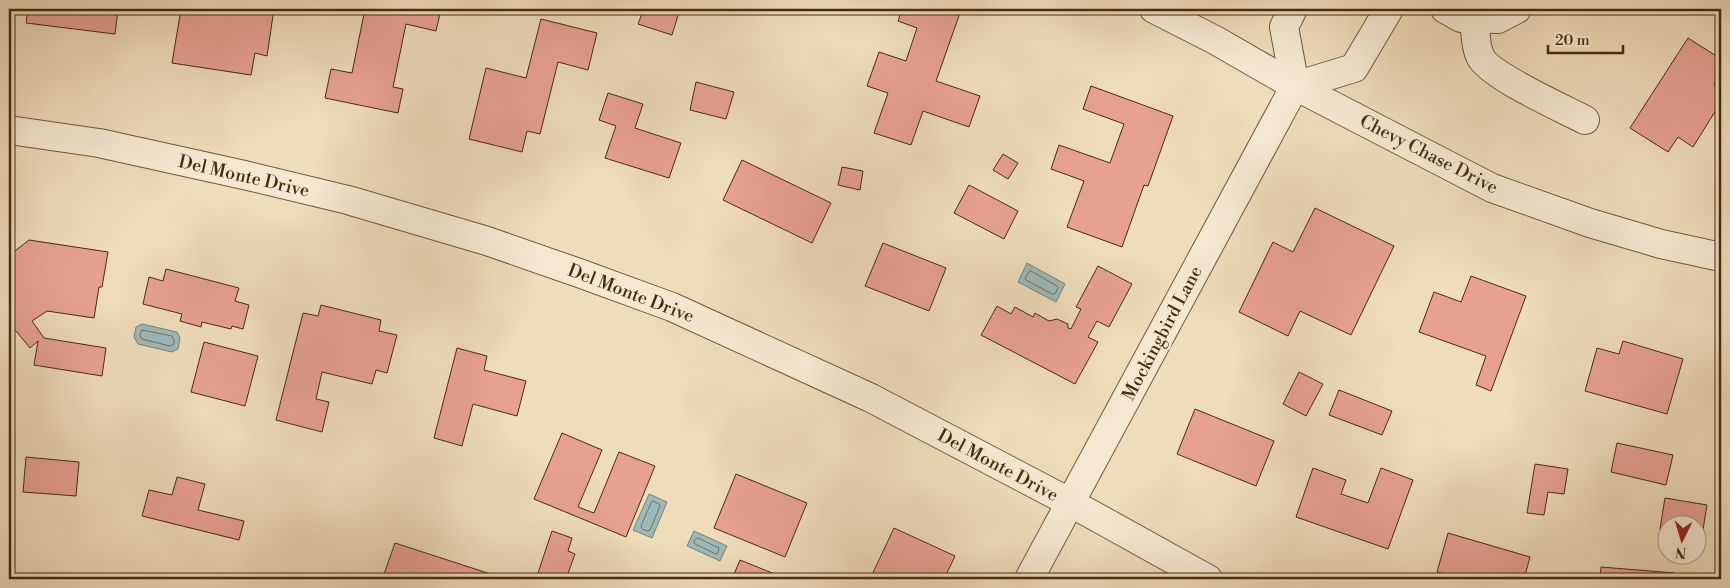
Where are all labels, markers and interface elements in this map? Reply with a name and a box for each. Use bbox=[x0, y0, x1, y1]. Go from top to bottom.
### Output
scale bar bbox=[1548, 22, 1622, 54]
text: 20 m bbox=[1555, 31, 1590, 50]
street label: Chevy Chase Drive bbox=[1356, 110, 1502, 199]
street label: Del Monte Drive bbox=[176, 150, 312, 203]
street label: Del Monte Drive bbox=[564, 259, 697, 328]
street label: Mockingbird Lane bbox=[1117, 262, 1208, 404]
street label: Del Monte Drive bbox=[933, 424, 1062, 507]
north arrow bbox=[1658, 516, 1708, 566]
text: N bbox=[1675, 543, 1687, 561]

